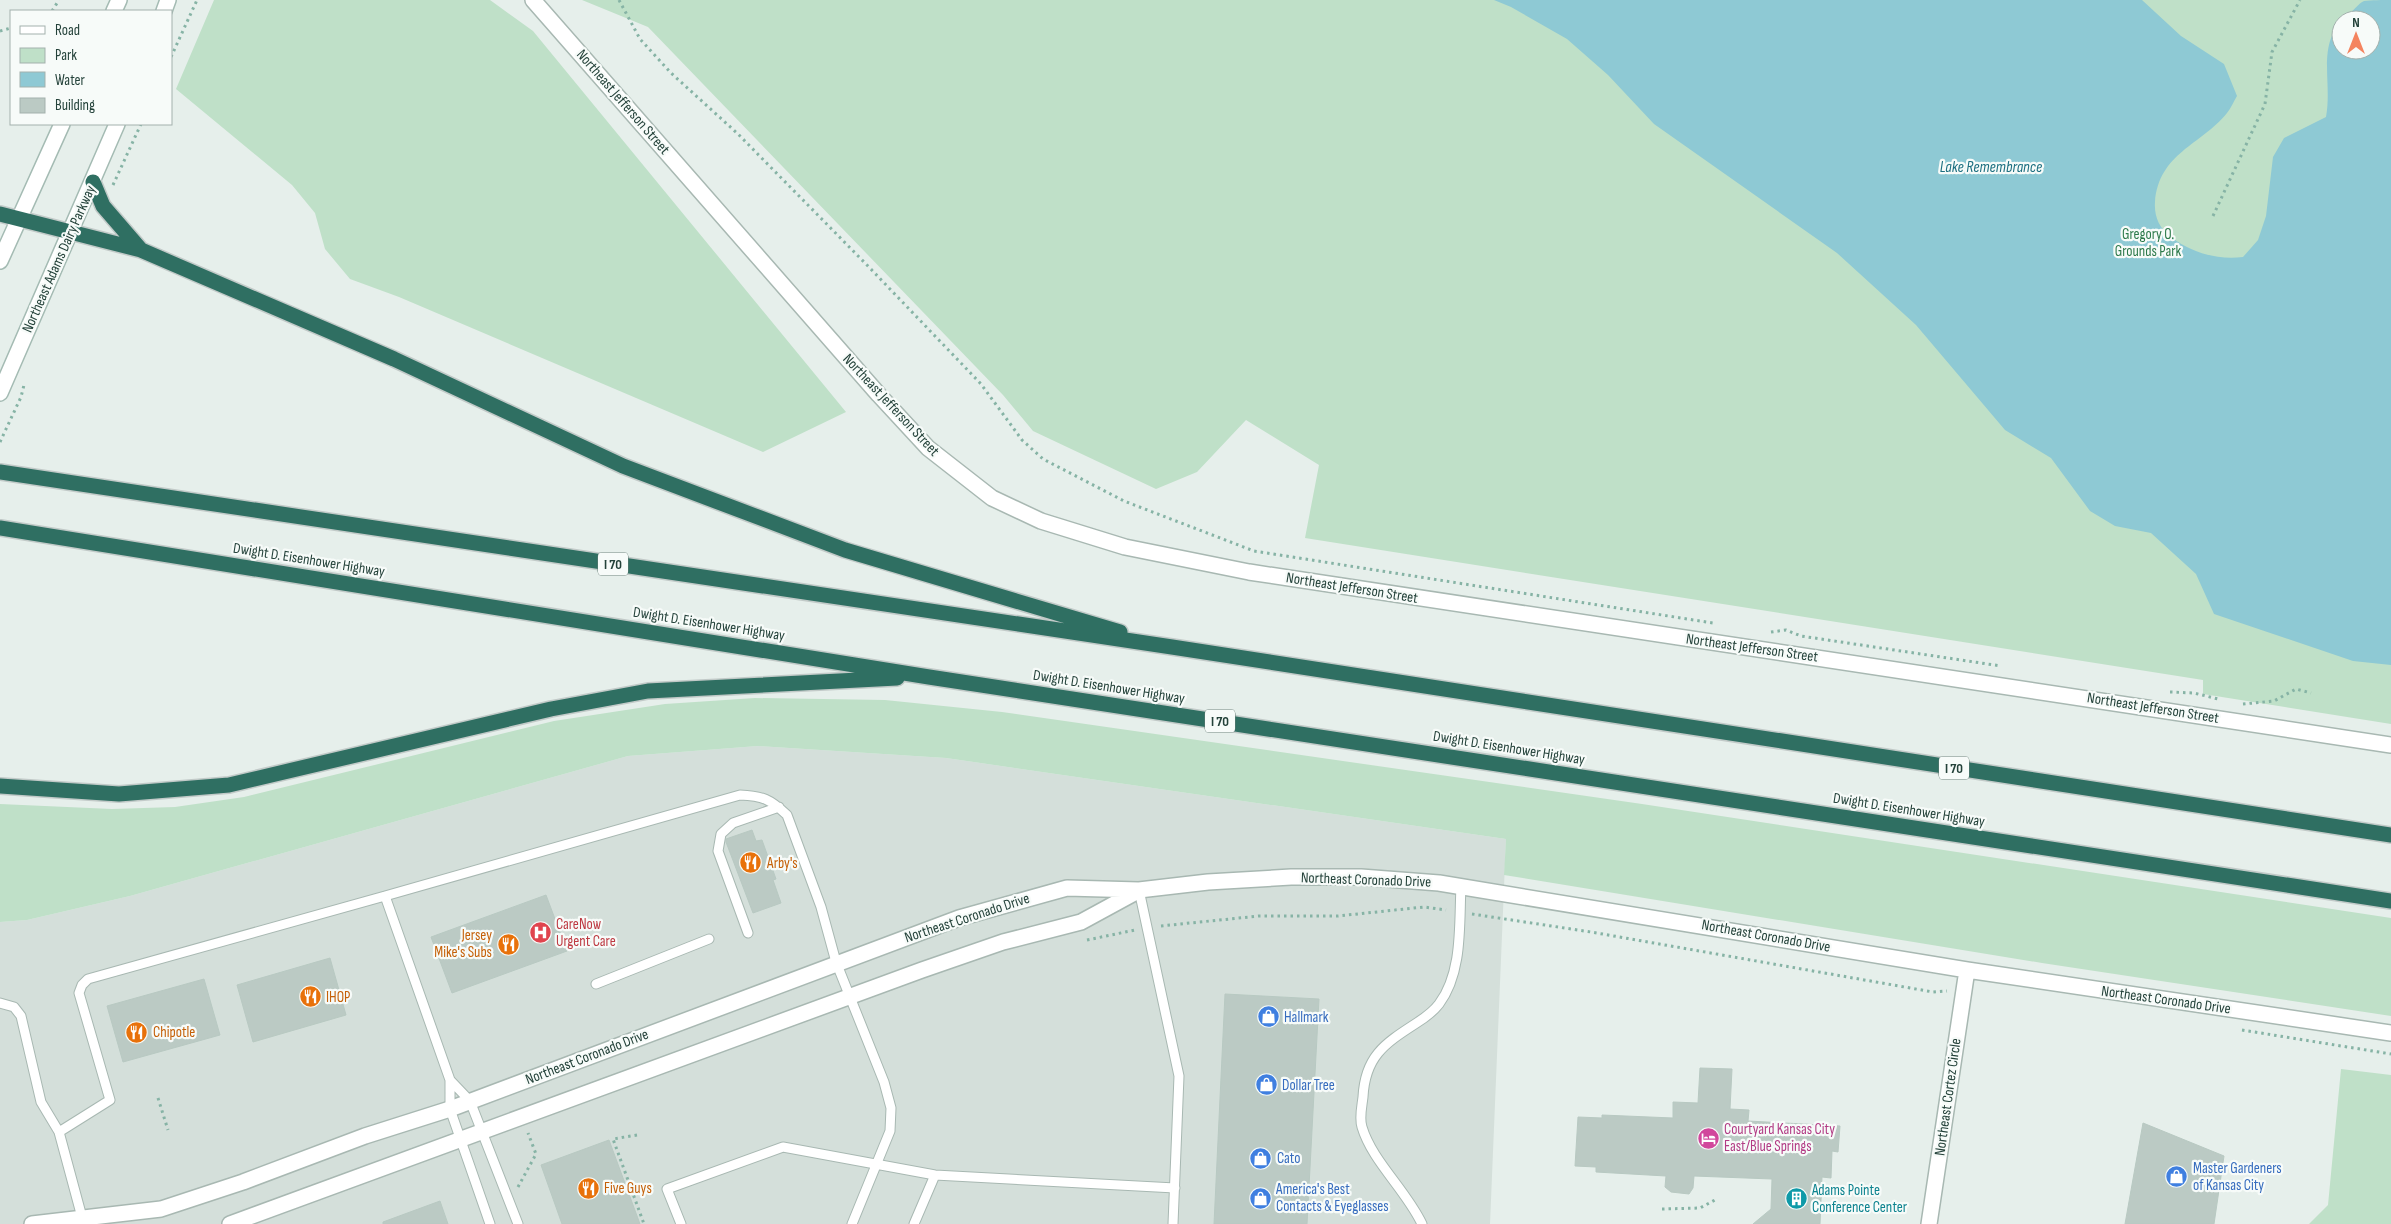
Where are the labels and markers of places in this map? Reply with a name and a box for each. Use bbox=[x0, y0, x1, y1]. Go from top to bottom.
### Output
restaurant icon: Arby's bbox=[739, 851, 763, 875]
place label: Arby's bbox=[766, 854, 798, 873]
place label: CareNow Urgent Care bbox=[556, 915, 616, 951]
hospital icon: CareNow Urgent Care bbox=[528, 921, 552, 945]
place label: Jersey Mike's Subs bbox=[434, 926, 492, 962]
restaurant icon: Jersey Mike's Subs bbox=[496, 932, 520, 956]
restaurant icon: IHOP bbox=[298, 985, 322, 1009]
place label: IHOP bbox=[326, 988, 350, 1007]
shop icon: Hallmark bbox=[1256, 1005, 1280, 1029]
place label: Hallmark bbox=[1284, 1008, 1329, 1027]
restaurant icon: Chipotle bbox=[125, 1020, 149, 1044]
place label: Chipotle bbox=[153, 1023, 195, 1042]
shop icon: Dollar Tree bbox=[1254, 1073, 1278, 1097]
place label: Dollar Tree bbox=[1282, 1076, 1335, 1095]
place label: Courtyard Kansas City East/Blue Springs bbox=[1724, 1120, 1835, 1156]
hotel icon: Courtyard Kansas City East/Blue Springs bbox=[1696, 1126, 1720, 1150]
shop icon: Cato bbox=[1249, 1146, 1273, 1170]
place label: Cato bbox=[1277, 1149, 1300, 1168]
place label: Master Gardeners of Kansas City bbox=[2193, 1159, 2282, 1195]
shop icon: Master Gardeners of Kansas City bbox=[2165, 1165, 2189, 1189]
restaurant icon: Five Guys bbox=[576, 1176, 600, 1200]
place label: Five Guys bbox=[604, 1179, 652, 1198]
place label: America's Best Contacts & Eyeglasses bbox=[1275, 1180, 1389, 1216]
place label: Adams Pointe Conference Center bbox=[1811, 1181, 1908, 1217]
shop icon: America's Best Contacts & Eyeglasses bbox=[1248, 1186, 1272, 1210]
building icon: Adams Pointe Conference Center bbox=[1784, 1187, 1808, 1211]

